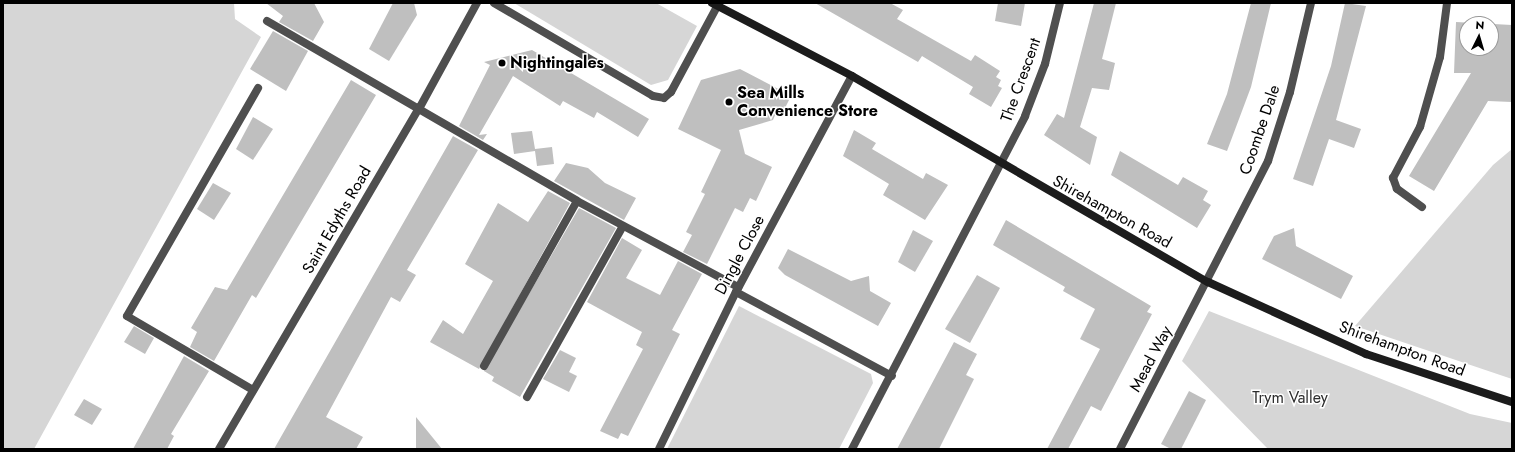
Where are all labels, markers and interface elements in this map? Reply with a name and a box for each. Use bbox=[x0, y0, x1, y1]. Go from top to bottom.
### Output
north arrow bbox=[1459, 16, 1499, 56]
text: N bbox=[1475, 17, 1485, 33]
street label: The Crescent bbox=[997, 35, 1045, 125]
place label: Nightingales bbox=[510, 53, 604, 73]
marker: Nightingales bbox=[497, 58, 507, 68]
place label: Sea Mills Convenience Store bbox=[737, 83, 878, 121]
street label: Coombe Dale bbox=[1236, 83, 1284, 177]
marker: Sea Mills Convenience Store bbox=[724, 97, 734, 107]
street label: Saint Edyths Road bbox=[299, 163, 375, 277]
street label: Shirehampton Road bbox=[1049, 171, 1175, 253]
street label: Dingle Close bbox=[711, 212, 769, 298]
street label: Shirehampton Road bbox=[1336, 317, 1468, 381]
street label: Mead Way bbox=[1126, 323, 1176, 395]
park label: Trym Valley bbox=[1252, 388, 1328, 408]

